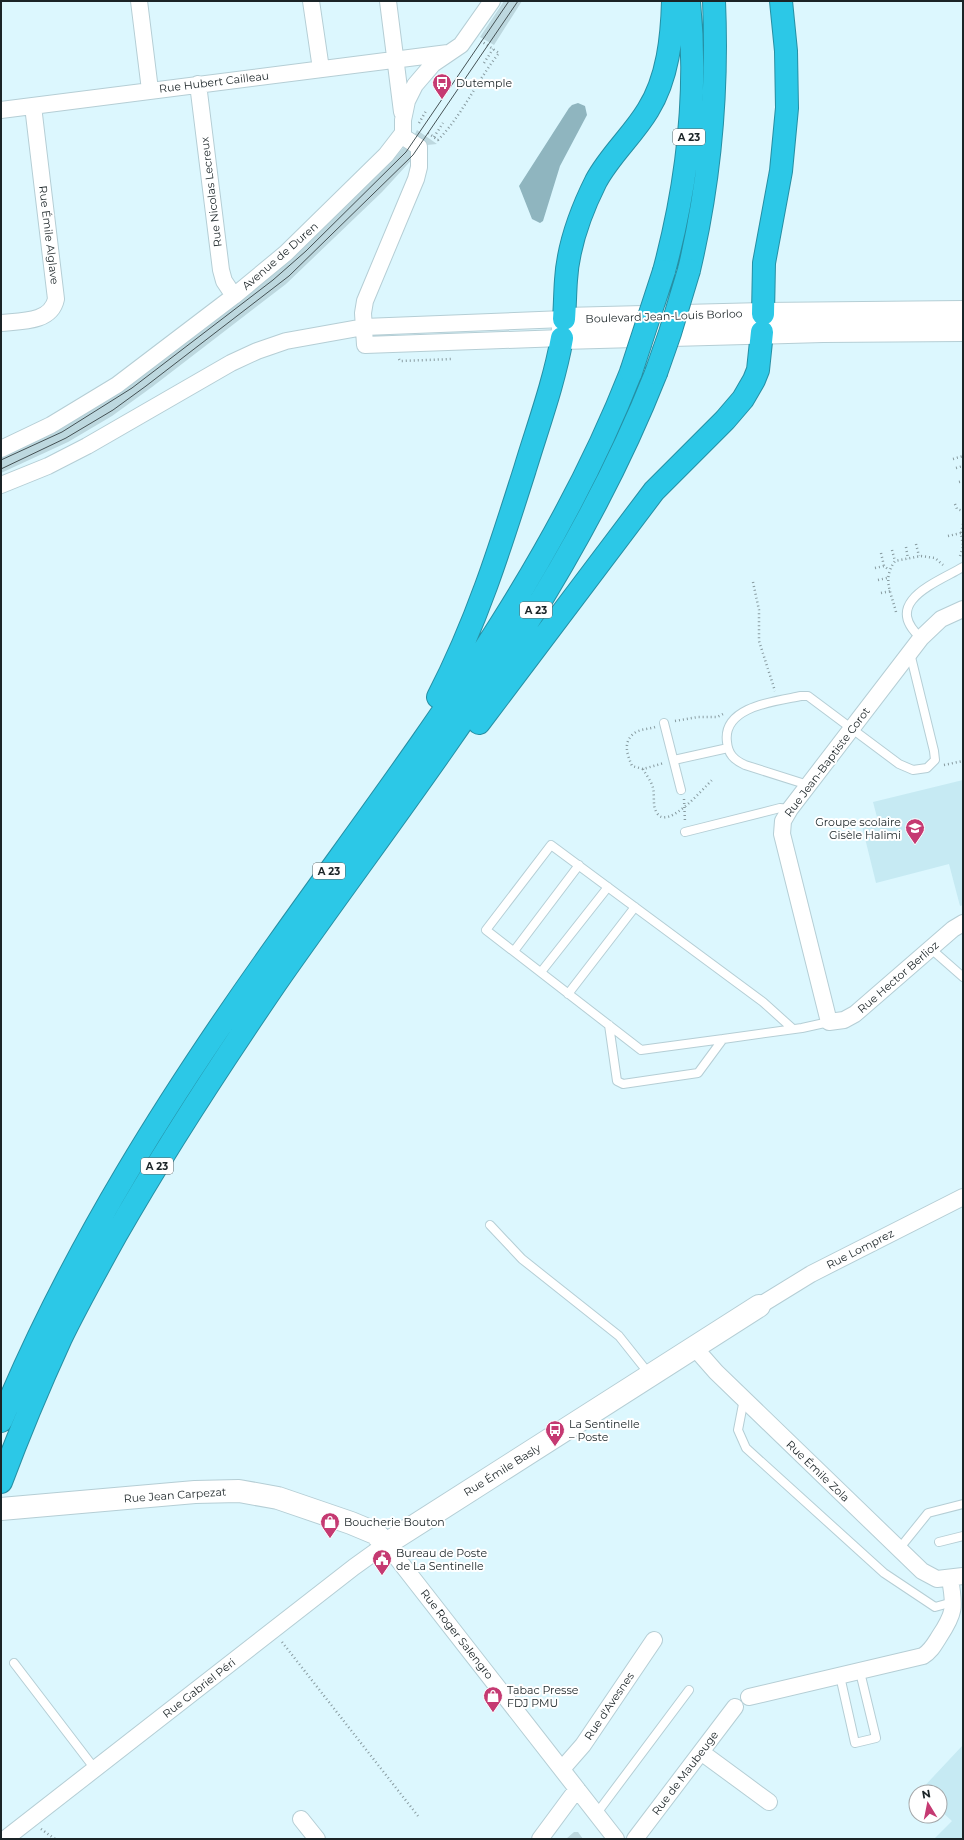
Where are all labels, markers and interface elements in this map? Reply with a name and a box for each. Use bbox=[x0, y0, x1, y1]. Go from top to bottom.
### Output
street label: Rue Hubert Cailleau bbox=[158, 68, 270, 96]
bus stop icon: Dutemple bbox=[431, 72, 453, 100]
place label: Dutemple bbox=[456, 76, 512, 90]
road number: A 23 bbox=[673, 129, 705, 145]
street label: Rue Nicolas Lecreux bbox=[197, 136, 225, 248]
street label: Rue Émile Alglave bbox=[36, 185, 62, 286]
street label: Avenue de Duren bbox=[239, 219, 321, 293]
street label: Boulevard Jean-Louis Borloo bbox=[585, 306, 743, 326]
road number: A 23 bbox=[520, 602, 552, 618]
street label: Rue Jean-Baptiste Corot bbox=[781, 704, 873, 820]
place label: Groupe scolaire Gisèle Halimi bbox=[815, 815, 901, 842]
school or university icon: Groupe scolaire Gisèle Halimi bbox=[904, 817, 926, 845]
road number: A 23 bbox=[313, 863, 345, 879]
street label: Rue Hector Berlioz bbox=[855, 938, 942, 1016]
road number: A 23 bbox=[141, 1158, 173, 1174]
street label: Rue Lomprez bbox=[824, 1226, 896, 1272]
place label: La Sentinelle – Poste bbox=[569, 1417, 640, 1444]
bus stop icon: La Sentinelle – Poste bbox=[544, 1419, 566, 1447]
street label: Rue Émile Zola bbox=[783, 1437, 853, 1505]
street label: Rue Émile Basly bbox=[461, 1441, 543, 1499]
street label: Rue Jean Carpezat bbox=[123, 1484, 227, 1506]
shop icon: Boucherie Bouton bbox=[319, 1511, 341, 1539]
place label: Boucherie Bouton bbox=[344, 1515, 445, 1529]
place label: Bureau de Poste de La Sentinelle bbox=[396, 1546, 487, 1573]
public building icon: Bureau de Poste de La Sentinelle bbox=[371, 1548, 393, 1576]
street label: Rue Roger Salengro bbox=[418, 1586, 496, 1682]
street label: Rue Gabriel Péri bbox=[160, 1655, 238, 1721]
street label: Rue d'Avesnes bbox=[581, 1669, 637, 1743]
place label: Tabac Presse FDJ PMU bbox=[507, 1683, 579, 1710]
shop icon: Tabac Presse FDJ PMU bbox=[482, 1685, 504, 1713]
street label: Rue de Maubeuge bbox=[649, 1728, 721, 1818]
north arrow bbox=[908, 1784, 948, 1824]
text: N bbox=[921, 1786, 932, 1802]

